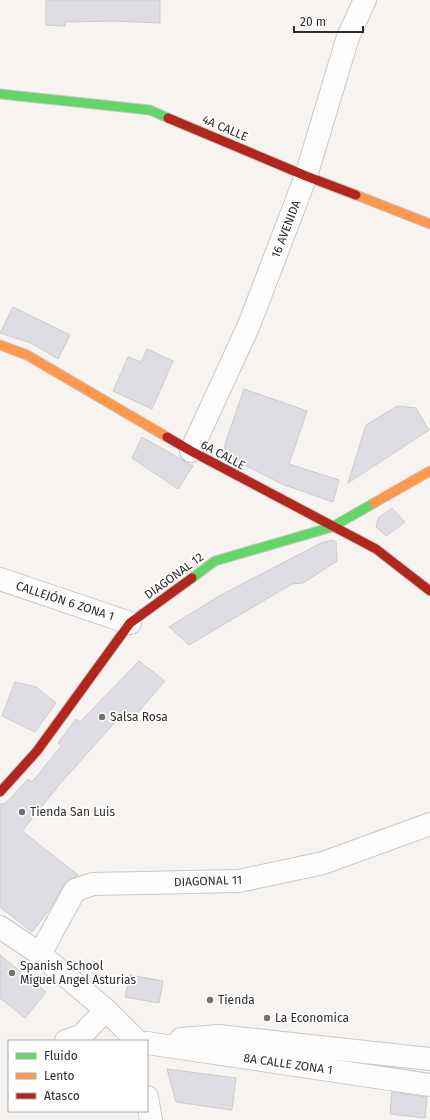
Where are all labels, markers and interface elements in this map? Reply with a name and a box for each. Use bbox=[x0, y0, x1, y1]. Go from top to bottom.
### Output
scale bar bbox=[294, 8, 363, 34]
text: 20 m bbox=[300, 15, 326, 29]
street label: 4A CALLE bbox=[200, 112, 250, 144]
street label: 16 AVENIDA bbox=[269, 198, 303, 260]
street label: 6A CALLE bbox=[198, 437, 248, 473]
street label: DIAGONAL 12 bbox=[142, 550, 206, 602]
street label: CALLEJÓN 6 ZONA 1 bbox=[14, 578, 116, 623]
place label: Salsa Rosa bbox=[110, 710, 168, 724]
marker: Salsa Rosa bbox=[97, 712, 107, 722]
place label: Tienda San Luis bbox=[30, 805, 115, 819]
marker: Tienda San Luis bbox=[17, 807, 27, 817]
street label: DIAGONAL 11 bbox=[174, 873, 242, 889]
place label: Spanish School Miguel Angel Asturias bbox=[20, 959, 136, 987]
marker: Spanish School Miguel Angel Asturias bbox=[7, 968, 17, 978]
place label: Tienda bbox=[218, 993, 255, 1007]
marker: Tienda bbox=[205, 995, 215, 1005]
place label: La Economica bbox=[275, 1011, 349, 1025]
marker: La Economica bbox=[262, 1013, 272, 1023]
legend bbox=[8, 1040, 148, 1112]
text: Fluido bbox=[44, 1049, 78, 1063]
street label: 8A CALLE ZONA 1 bbox=[243, 1051, 333, 1077]
text: Lento bbox=[44, 1069, 74, 1083]
text: Atasco bbox=[44, 1089, 80, 1103]

